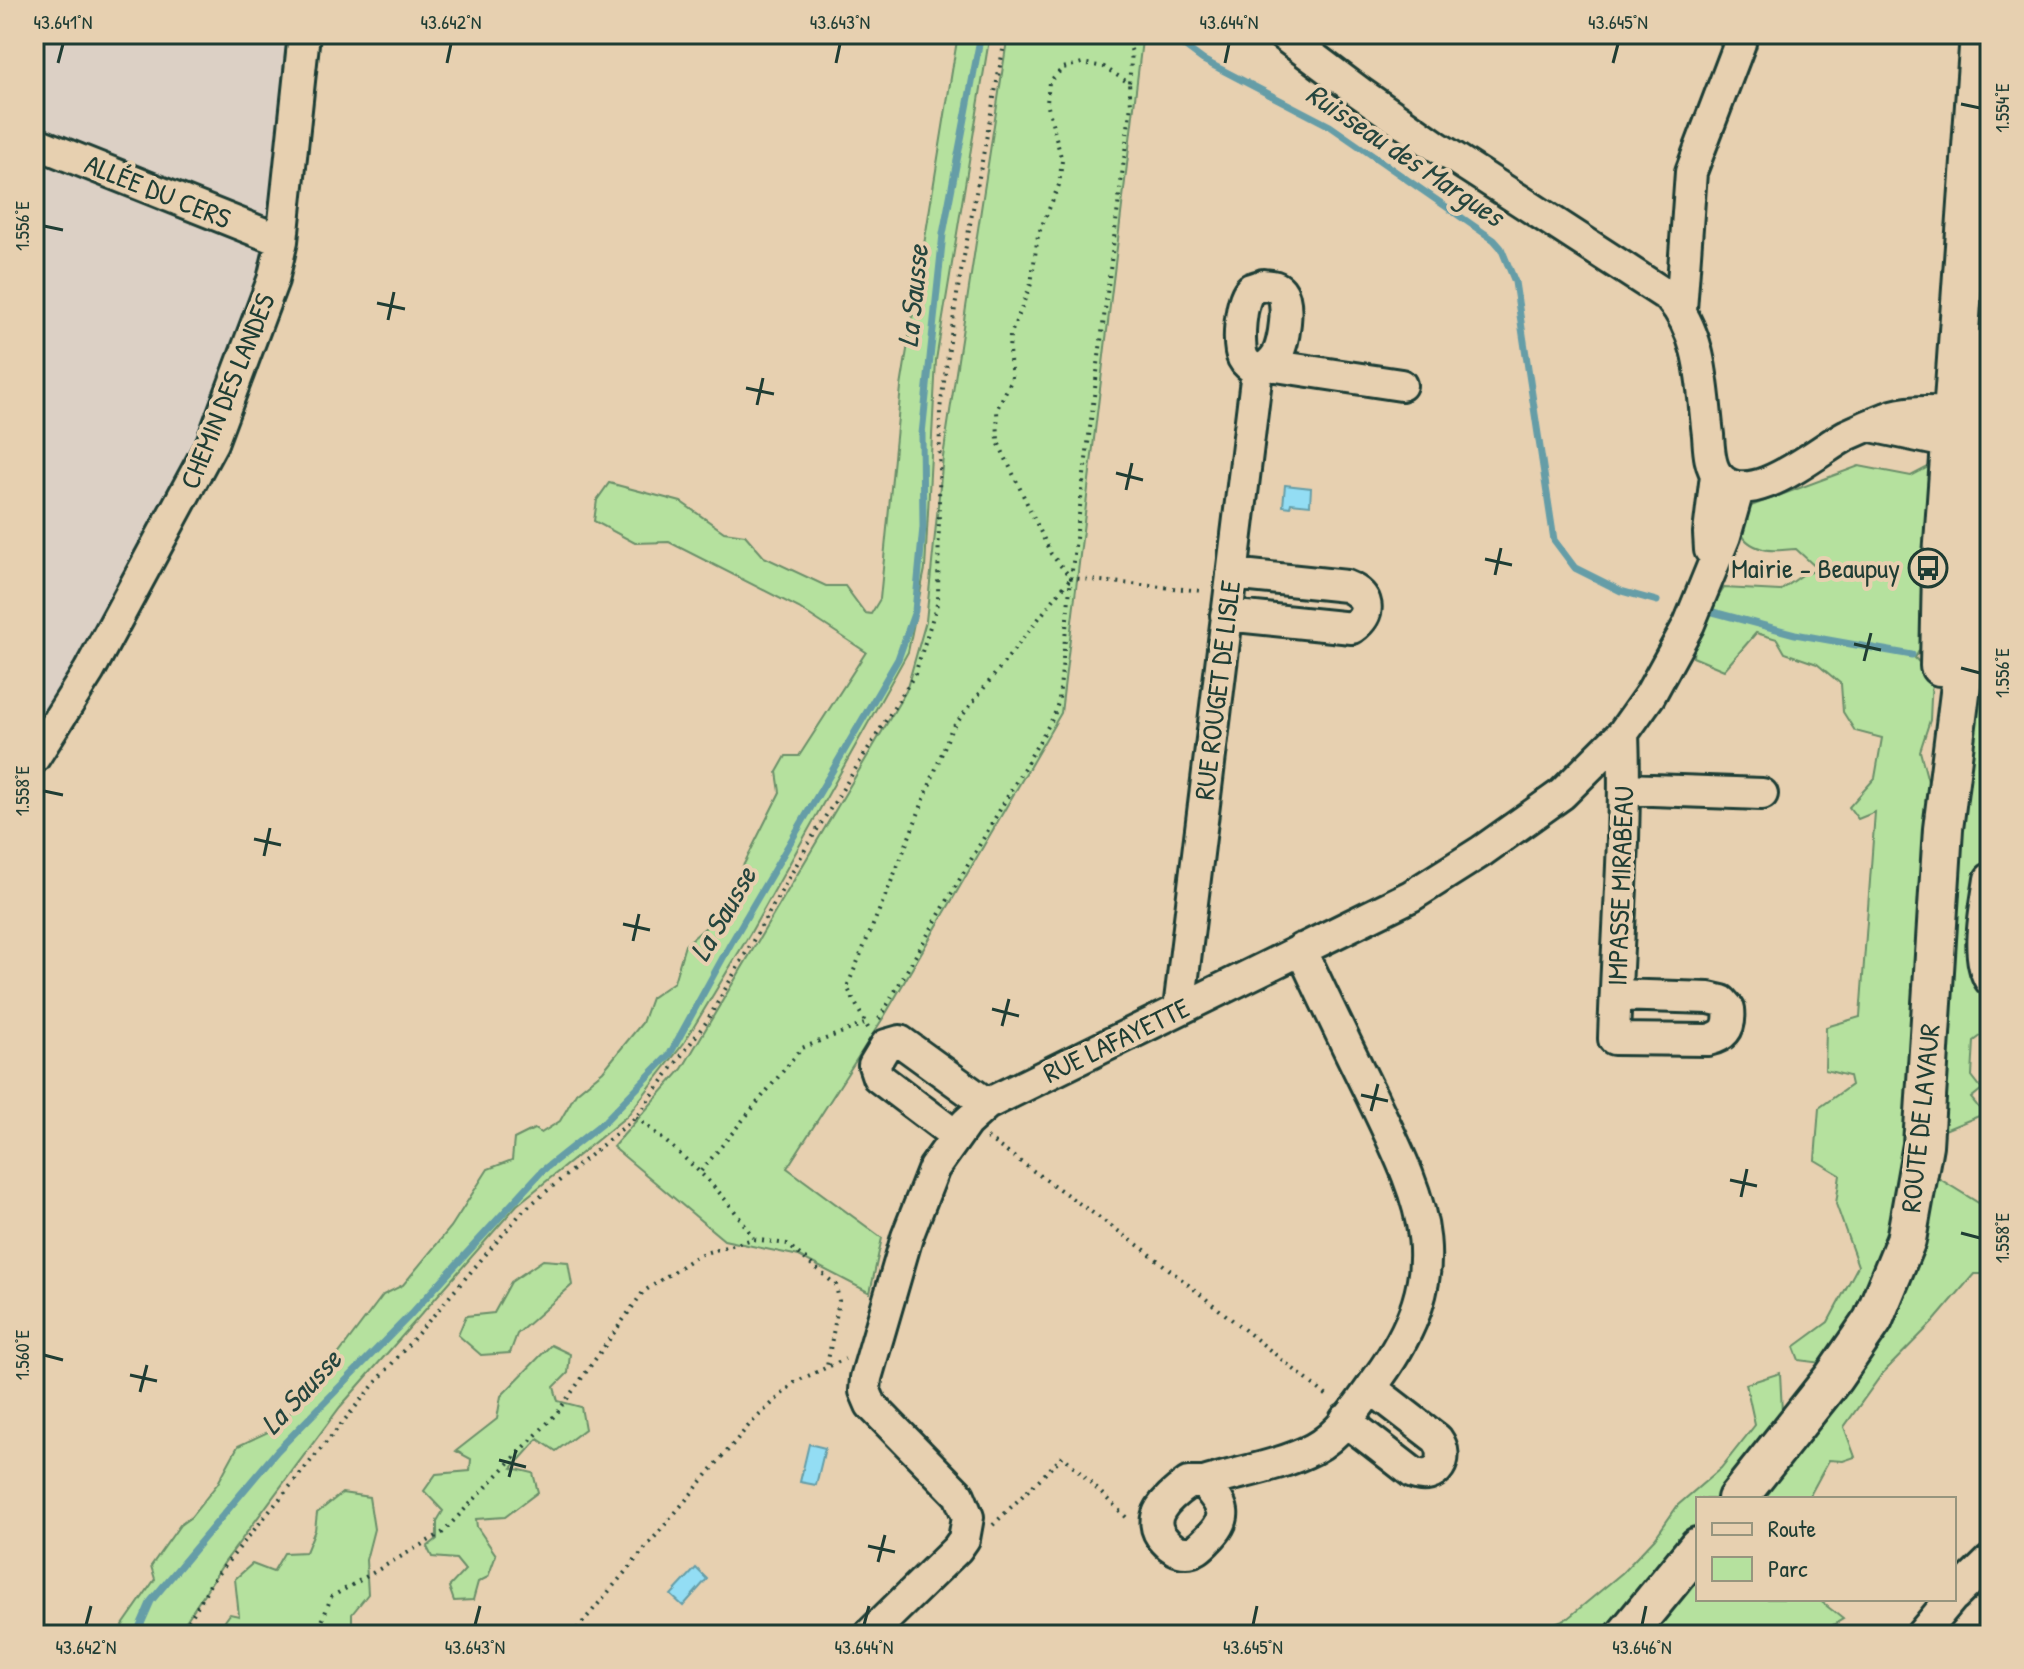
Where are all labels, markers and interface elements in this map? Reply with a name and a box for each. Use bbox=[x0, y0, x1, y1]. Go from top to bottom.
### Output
text: 43.641°N bbox=[34, 8, 92, 35]
text: 43.642°N bbox=[421, 8, 481, 35]
text: 43.643°N bbox=[810, 8, 870, 35]
text: 43.644°N bbox=[1200, 8, 1259, 35]
text: 43.645°N bbox=[1588, 8, 1648, 35]
water label: Ruisseau des Margues bbox=[1298, 73, 1514, 237]
text: 1.554°E bbox=[1988, 83, 2015, 133]
street label: ALLÉE DU CERS bbox=[79, 145, 237, 238]
text: 1.556°E bbox=[8, 201, 35, 251]
water label: La Sausse bbox=[887, 242, 937, 349]
street label: CHEMIN DES LANDES bbox=[170, 287, 284, 494]
bus stop icon: Mairie - Beaupuy bbox=[1907, 547, 1949, 589]
place label: Mairie - Beaupuy bbox=[1731, 549, 1900, 587]
street label: RUE ROUGET DE LISLE bbox=[1185, 578, 1249, 802]
text: 1.556°E bbox=[1988, 648, 2015, 698]
text: 1.558°E bbox=[8, 766, 35, 816]
street label: IMPASSE MIRABEAU bbox=[1598, 785, 1642, 987]
water label: La Sausse bbox=[679, 858, 766, 968]
street label: RUE LAFAYETTE bbox=[1036, 988, 1196, 1092]
street label: ROUTE DE LAVAUR bbox=[1891, 1022, 1949, 1214]
text: 1.558°E bbox=[1988, 1213, 2015, 1263]
text: 1.560°E bbox=[8, 1330, 35, 1380]
water label: La Sausse bbox=[251, 1339, 351, 1442]
legend bbox=[1696, 1497, 1956, 1601]
text: Route bbox=[1768, 1512, 1816, 1544]
text: Parc bbox=[1768, 1552, 1808, 1584]
text: 43.642°N bbox=[56, 1633, 116, 1660]
text: 43.643°N bbox=[445, 1633, 505, 1660]
text: 43.644°N bbox=[835, 1633, 894, 1660]
text: 43.645°N bbox=[1223, 1633, 1283, 1660]
text: 43.646°N bbox=[1612, 1633, 1672, 1660]

